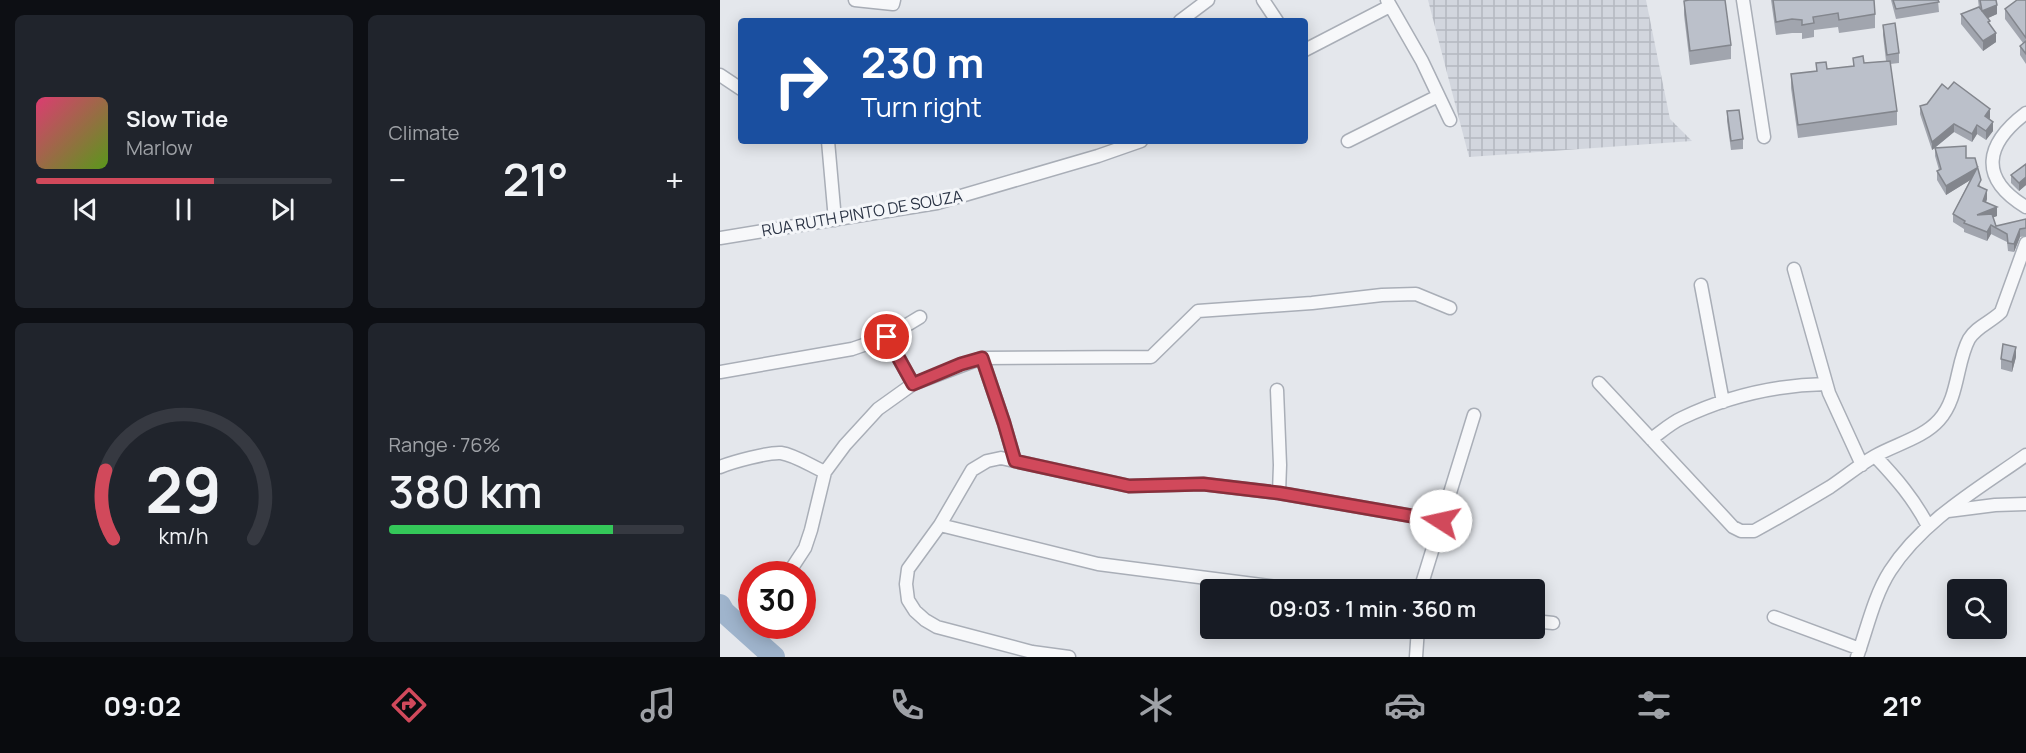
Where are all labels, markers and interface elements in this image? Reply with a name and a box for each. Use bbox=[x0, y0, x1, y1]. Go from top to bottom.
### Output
text: 230 m bbox=[861, 33, 984, 91]
icon: right bbox=[762, 42, 840, 120]
text: Turn right bbox=[861, 88, 982, 125]
text: Slow Tide bbox=[126, 104, 228, 134]
text: Climate bbox=[389, 119, 460, 146]
text: Marlow bbox=[126, 134, 193, 161]
text: 21° bbox=[503, 148, 568, 210]
text: − bbox=[389, 157, 406, 202]
text: + bbox=[665, 157, 684, 202]
street label: RUA RUTH PINTO DE SOUZA bbox=[760, 184, 964, 242]
icon: previous bbox=[69, 193, 102, 226]
icon: pause bbox=[167, 193, 200, 226]
icon: next bbox=[266, 193, 299, 226]
pin bbox=[861, 311, 912, 362]
icon: arrive bbox=[870, 320, 903, 353]
text: Range · 76% bbox=[389, 431, 501, 458]
text: 29 bbox=[146, 446, 222, 532]
text: 380 km bbox=[389, 460, 542, 522]
position arrow bbox=[1409, 489, 1473, 553]
text: km/h bbox=[159, 522, 209, 551]
speed limit sign: 30 bbox=[738, 561, 816, 639]
map controls bbox=[1947, 579, 2007, 639]
button: search bbox=[1947, 579, 2007, 639]
text: 09:03 · 1 min · 360 m bbox=[1269, 594, 1476, 624]
icon: directions bbox=[388, 684, 430, 726]
icon: music bbox=[637, 684, 679, 726]
icon: phone bbox=[886, 684, 928, 726]
icon: climate bbox=[1135, 684, 1177, 726]
icon: car bbox=[1384, 684, 1426, 726]
icon: filters bbox=[1633, 684, 1675, 726]
text: 09:02 bbox=[104, 687, 181, 724]
text: 21° bbox=[1882, 687, 1922, 724]

